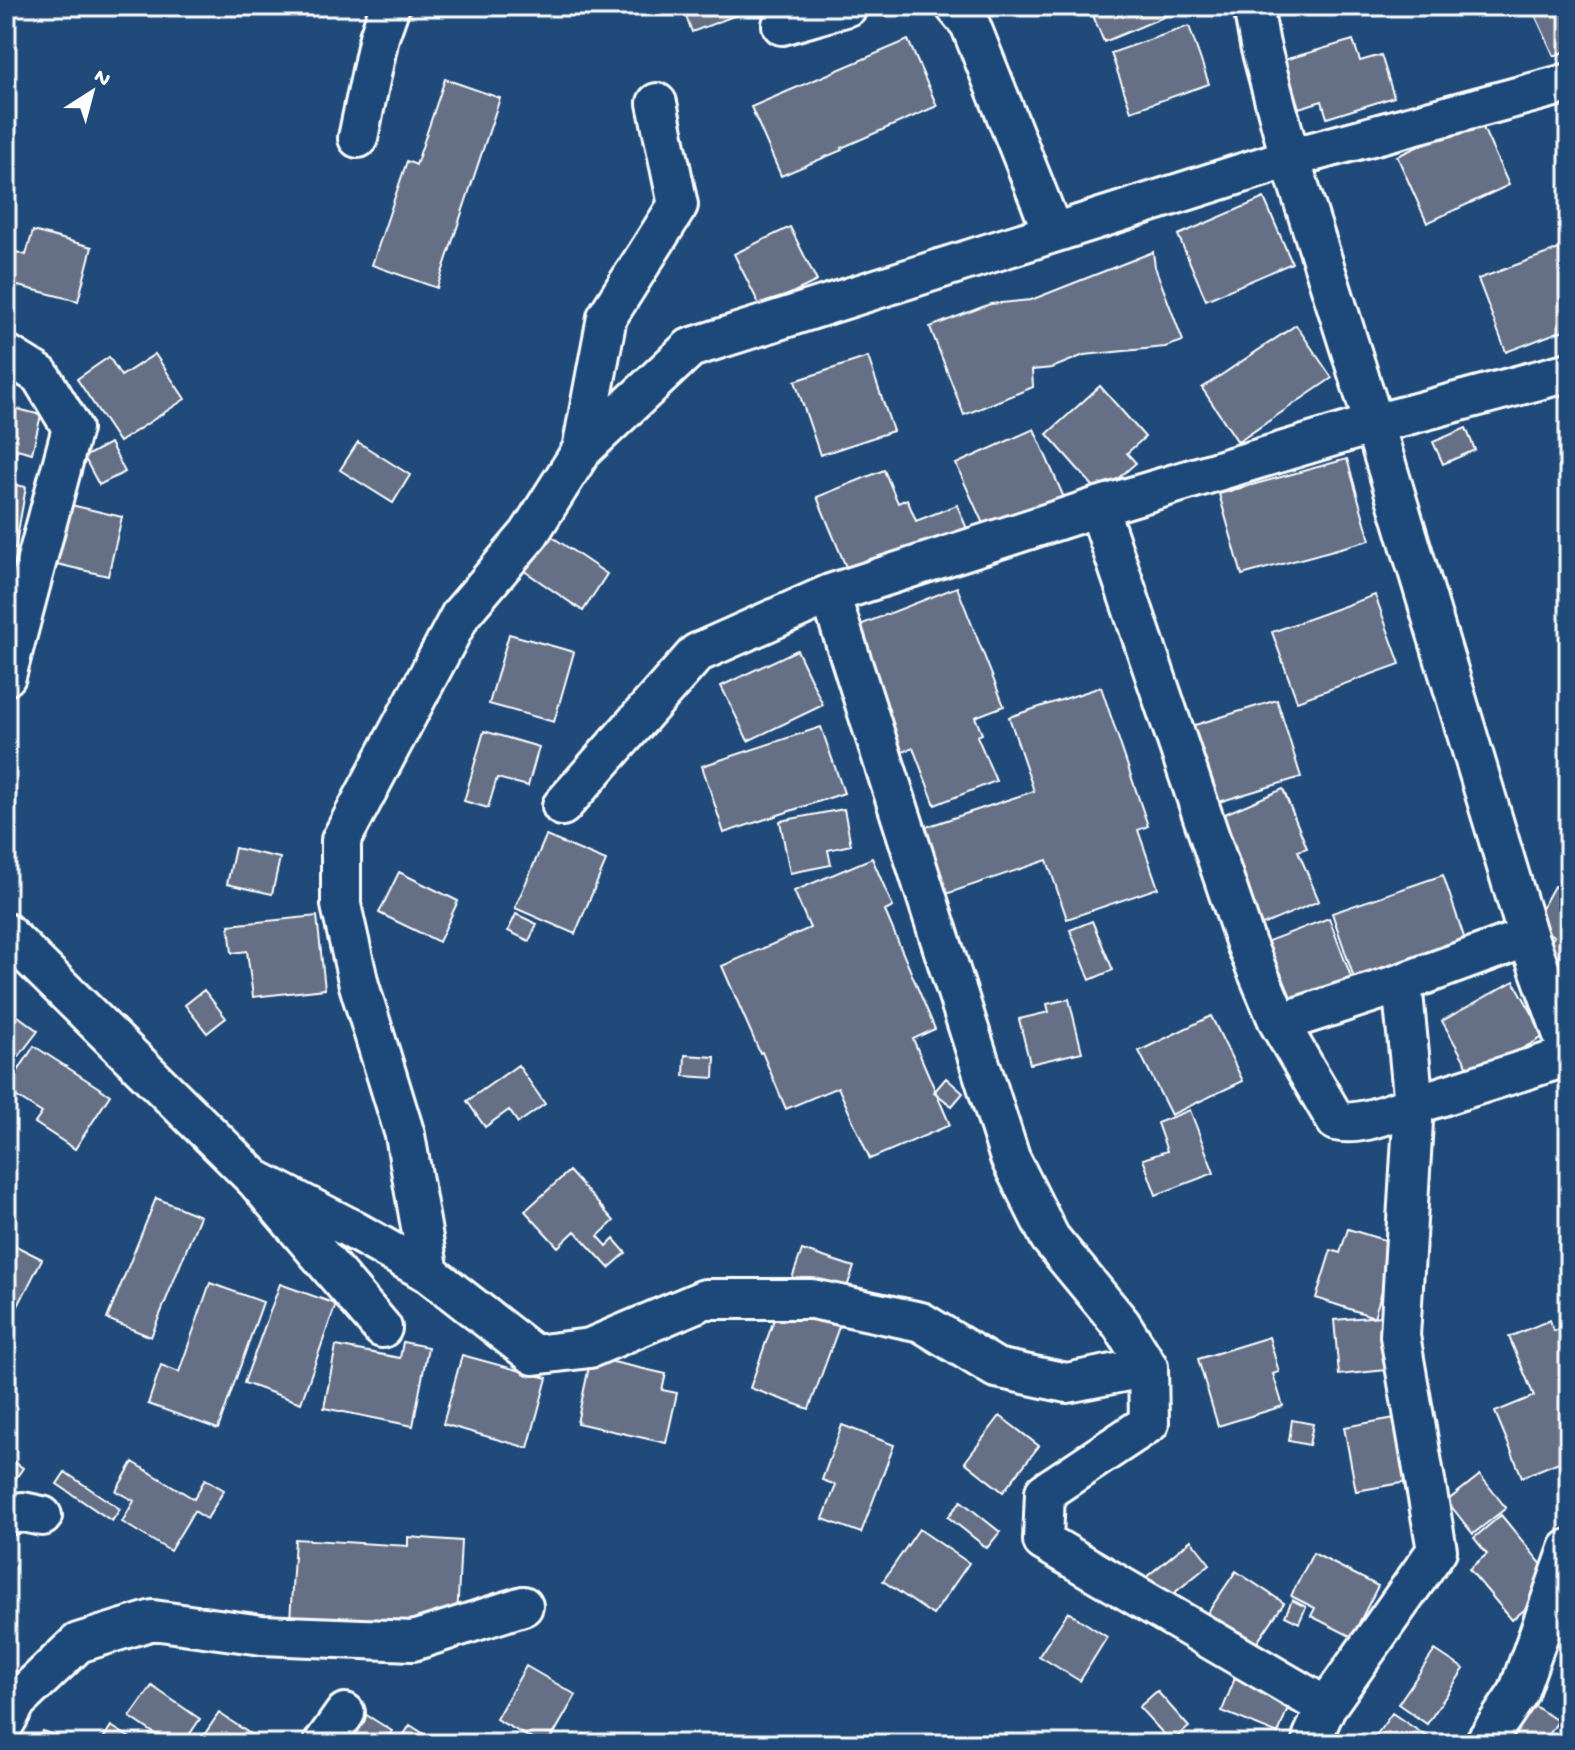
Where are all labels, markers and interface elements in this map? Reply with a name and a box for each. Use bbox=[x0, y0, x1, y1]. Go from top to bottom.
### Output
north arrow bbox=[52, 52, 132, 132]
text: N bbox=[88, 64, 115, 94]

